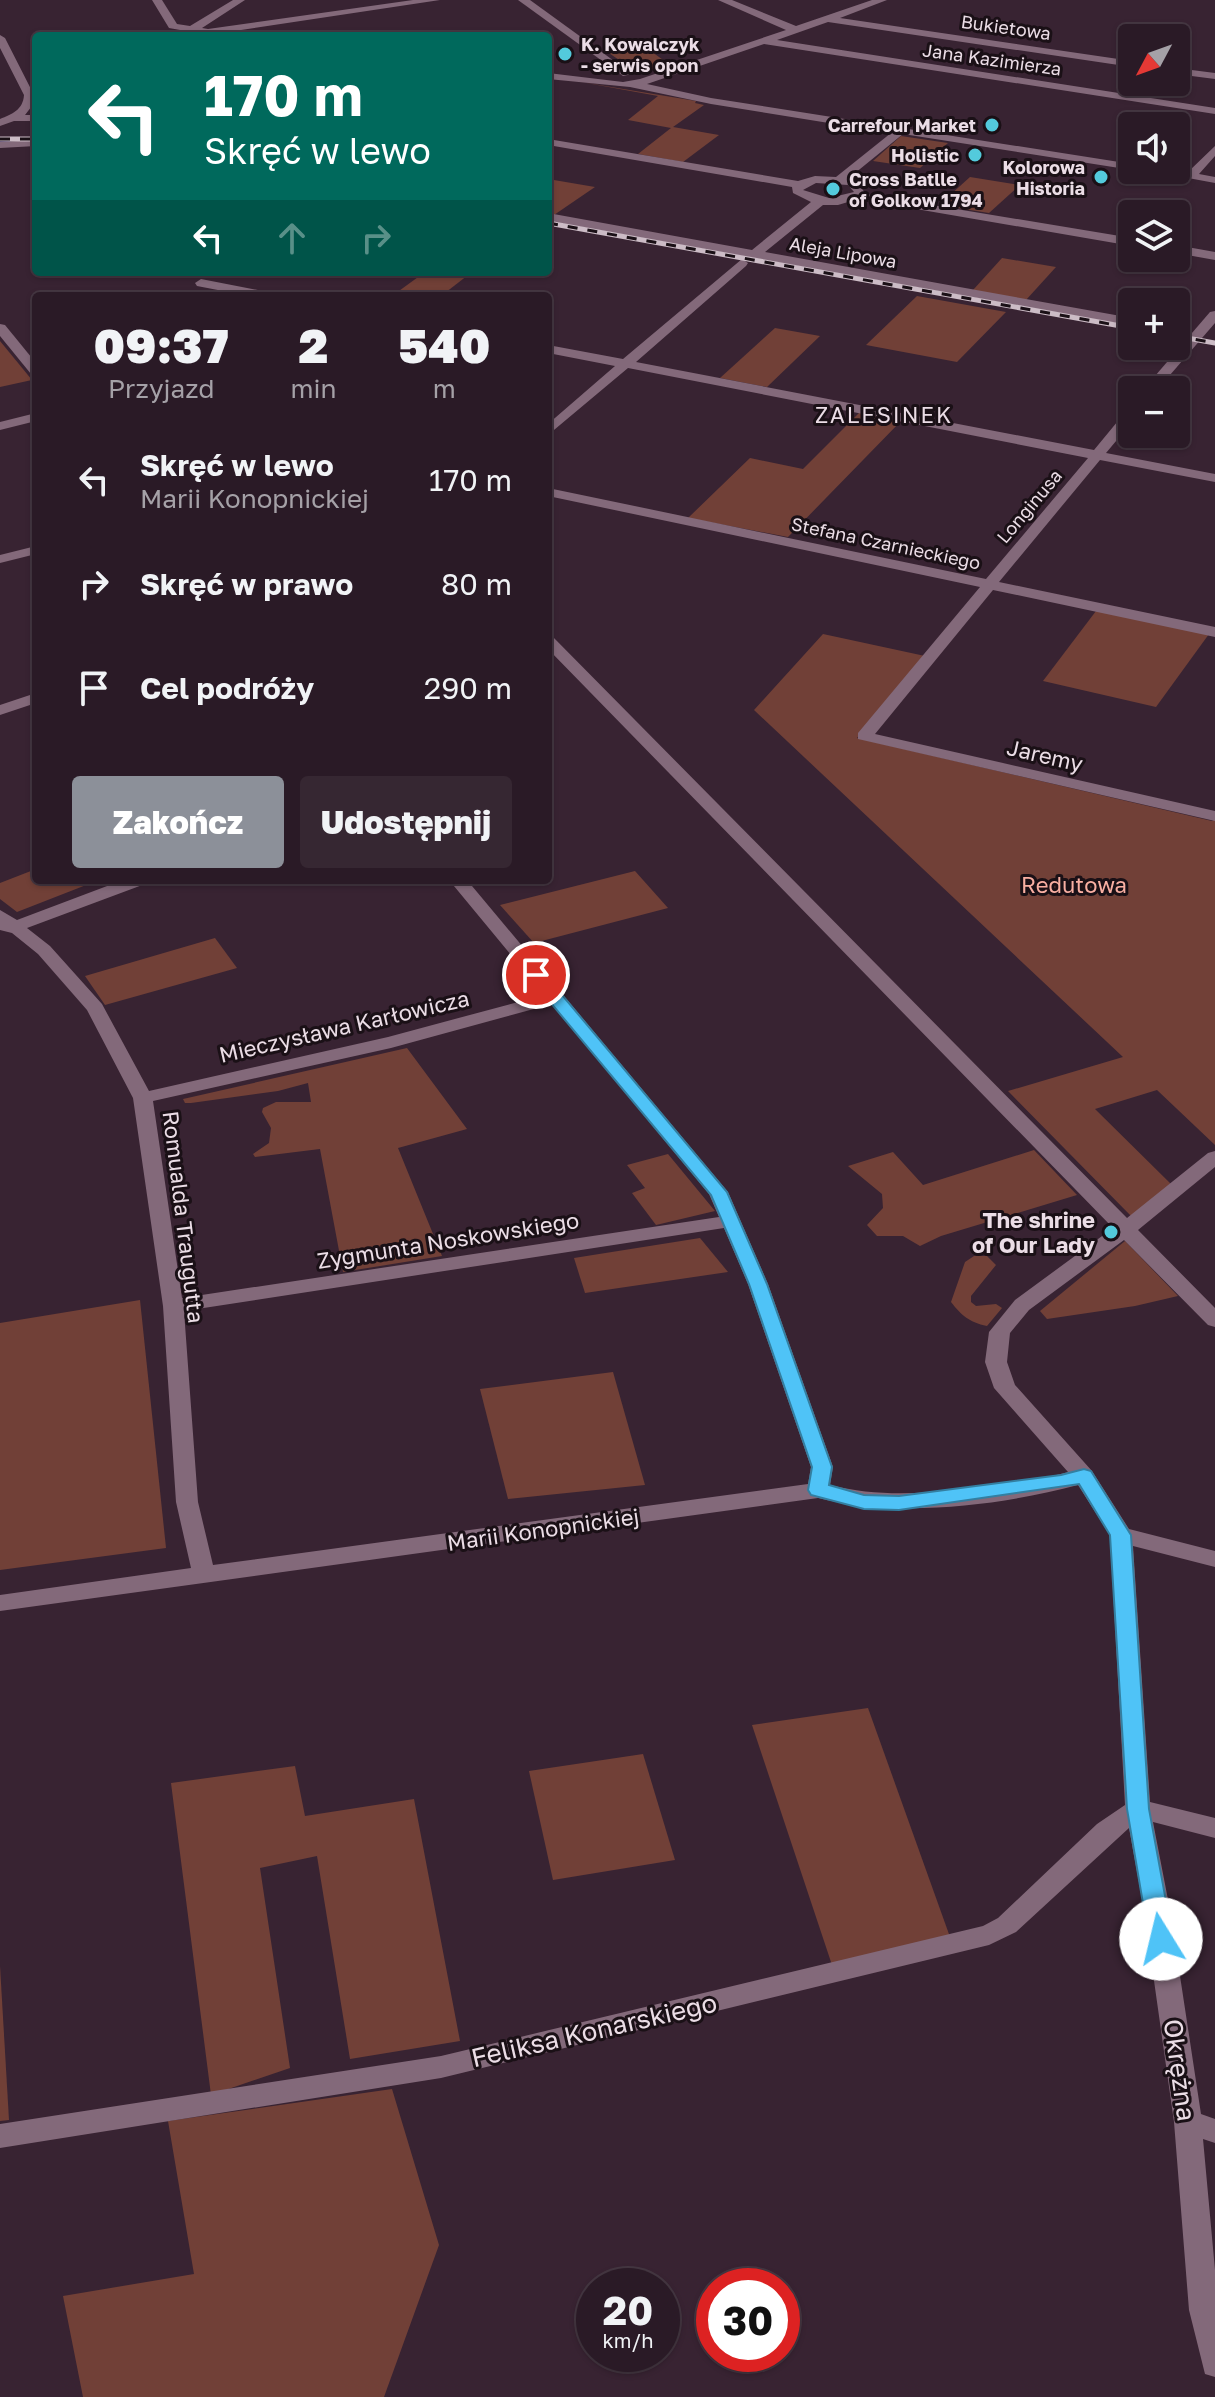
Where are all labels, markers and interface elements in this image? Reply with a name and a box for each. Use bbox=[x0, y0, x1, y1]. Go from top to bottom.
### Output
street label: Bukietowa bbox=[960, 10, 1052, 44]
north arrow bbox=[1118, 24, 1190, 96]
map controls bbox=[1118, 24, 1190, 448]
place label: K. Kowalczyk - serwis opon bbox=[581, 33, 700, 76]
street label: Jana Kazimierza bbox=[921, 38, 1063, 80]
marker: K. Kowalczyk - serwis opon bbox=[556, 45, 574, 63]
text: 170 m bbox=[204, 61, 363, 128]
icon: left bbox=[72, 64, 176, 168]
button: sound bbox=[1118, 112, 1190, 184]
place label: Carrefour Market bbox=[828, 114, 976, 136]
marker: Carrefour Market bbox=[983, 116, 1001, 134]
text: Skręć w lewo bbox=[204, 129, 431, 172]
place label: Holistic bbox=[891, 144, 959, 166]
marker: Holistic bbox=[966, 146, 984, 164]
place label: Kolorowa Historia bbox=[1002, 156, 1085, 199]
place label: Cross Batlle of Golkow 1794 bbox=[849, 168, 983, 211]
marker: Kolorowa Historia bbox=[1092, 168, 1110, 186]
marker: Cross Batlle of Golkow 1794 bbox=[824, 180, 842, 198]
button: layers bbox=[1118, 200, 1190, 272]
icon: left bbox=[186, 216, 230, 260]
icon: ahead bbox=[270, 216, 314, 260]
icon: right bbox=[354, 216, 398, 260]
street label: Aleja Lipowa bbox=[788, 232, 898, 272]
button: + bbox=[1118, 288, 1190, 360]
text: 09:37 bbox=[94, 316, 229, 374]
text: 2 bbox=[299, 316, 328, 374]
text: 540 bbox=[398, 316, 490, 374]
text: Przyjazd bbox=[108, 373, 214, 404]
text: min bbox=[290, 373, 336, 404]
text: m bbox=[433, 373, 456, 404]
button: − bbox=[1118, 376, 1190, 448]
district label: ZALESINEK bbox=[815, 401, 953, 428]
text: Skręć w lewo bbox=[140, 447, 334, 483]
icon: left bbox=[72, 458, 116, 502]
text: 170 m bbox=[429, 462, 512, 498]
street label: Longinusa bbox=[992, 465, 1066, 547]
text: Marii Konopnickiej bbox=[140, 483, 369, 514]
street label: Stefana Czarnieckiego bbox=[790, 512, 982, 574]
icon: right bbox=[72, 562, 116, 606]
text: Skręć w prawo bbox=[140, 566, 353, 602]
text: 80 m bbox=[441, 566, 512, 602]
icon: arrive bbox=[72, 666, 116, 710]
text: Cel podróży bbox=[140, 670, 314, 706]
text: 290 m bbox=[424, 670, 512, 706]
street label: Jaremy bbox=[1004, 733, 1086, 777]
button: Zakończ bbox=[72, 776, 284, 868]
button: Udostępnij bbox=[300, 776, 512, 868]
park label: Redutowa bbox=[1021, 871, 1127, 898]
pin bbox=[502, 941, 570, 1009]
icon: arrive bbox=[514, 953, 558, 997]
street label: Mieczysława Karłowicza bbox=[216, 984, 472, 1068]
street label: Romualda Traugutta bbox=[158, 1109, 210, 1325]
street label: Zygmunta Noskowskiego bbox=[315, 1206, 581, 1274]
place label: The shrine of Our Lady bbox=[972, 1206, 1095, 1258]
marker: The shrine of Our Lady bbox=[1102, 1223, 1120, 1241]
street label: Marii Konopnickiej bbox=[445, 1502, 641, 1556]
position arrow bbox=[1119, 1897, 1203, 1981]
street label: Feliksa Konarskiego bbox=[468, 1987, 720, 2073]
street label: Okrężna bbox=[1157, 2017, 1203, 2123]
speed limit sign: 30 bbox=[696, 2268, 800, 2372]
text: 20 bbox=[603, 2286, 653, 2334]
text: km/h bbox=[603, 2328, 653, 2352]

